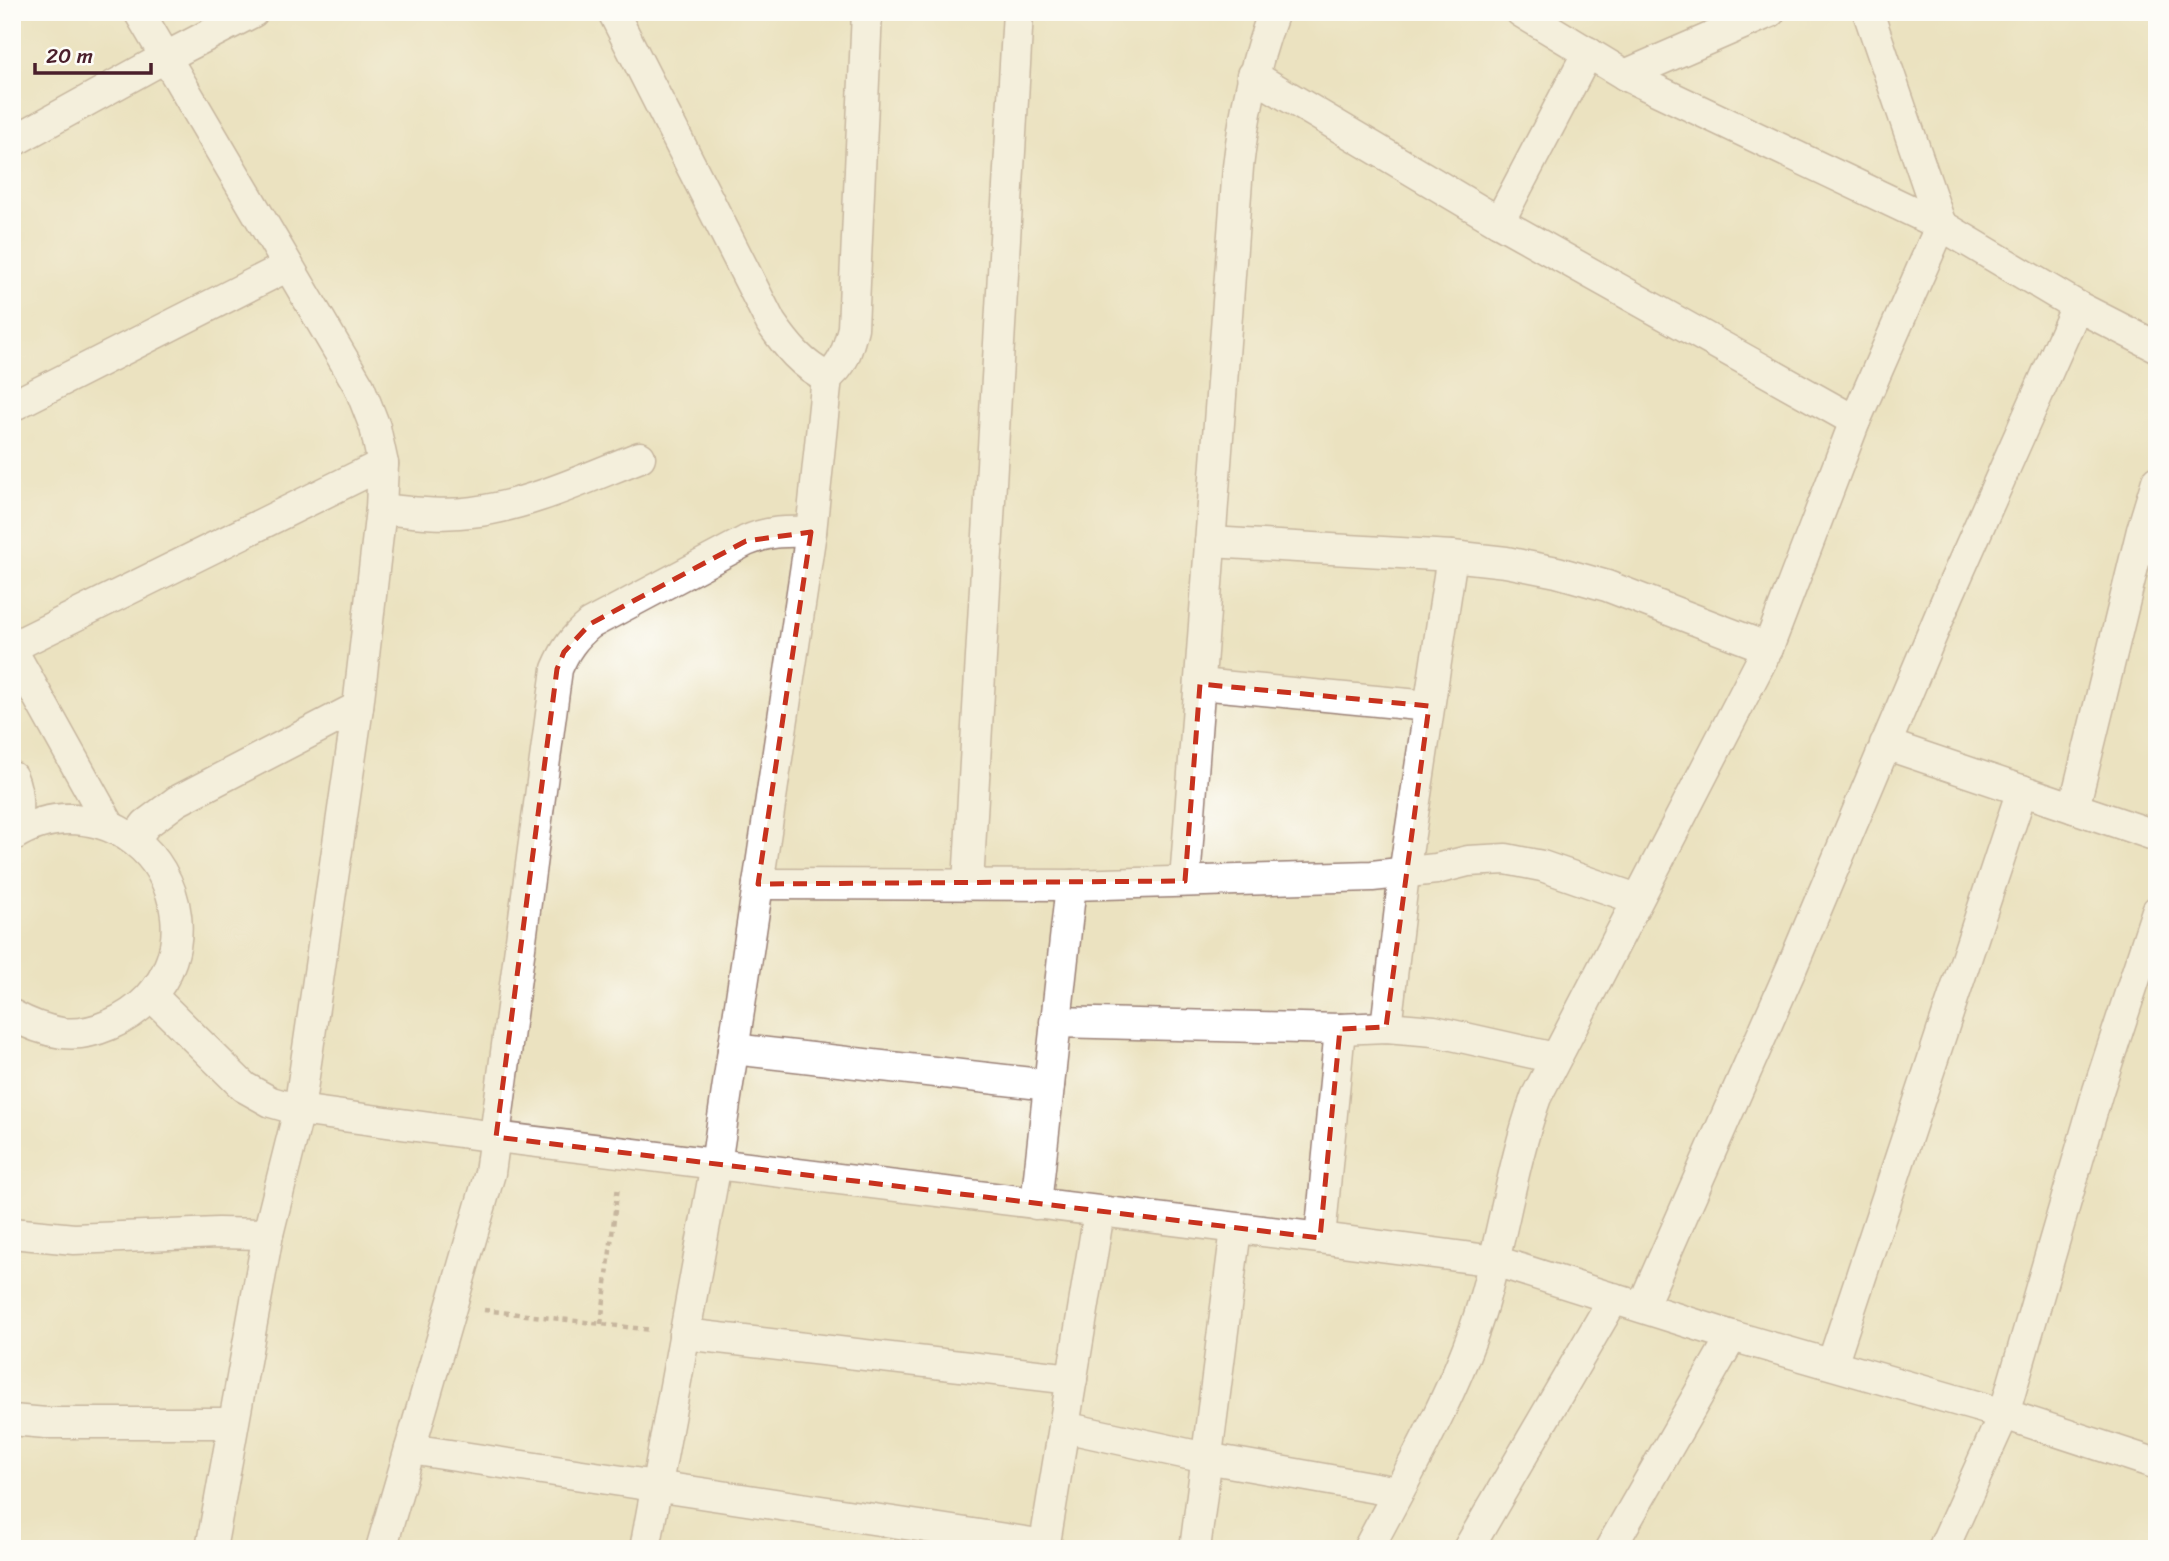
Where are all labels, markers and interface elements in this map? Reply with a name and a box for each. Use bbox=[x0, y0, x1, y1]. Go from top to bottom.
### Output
scale bar bbox=[35, 32, 150, 76]
text: 20 m bbox=[46, 37, 93, 75]

